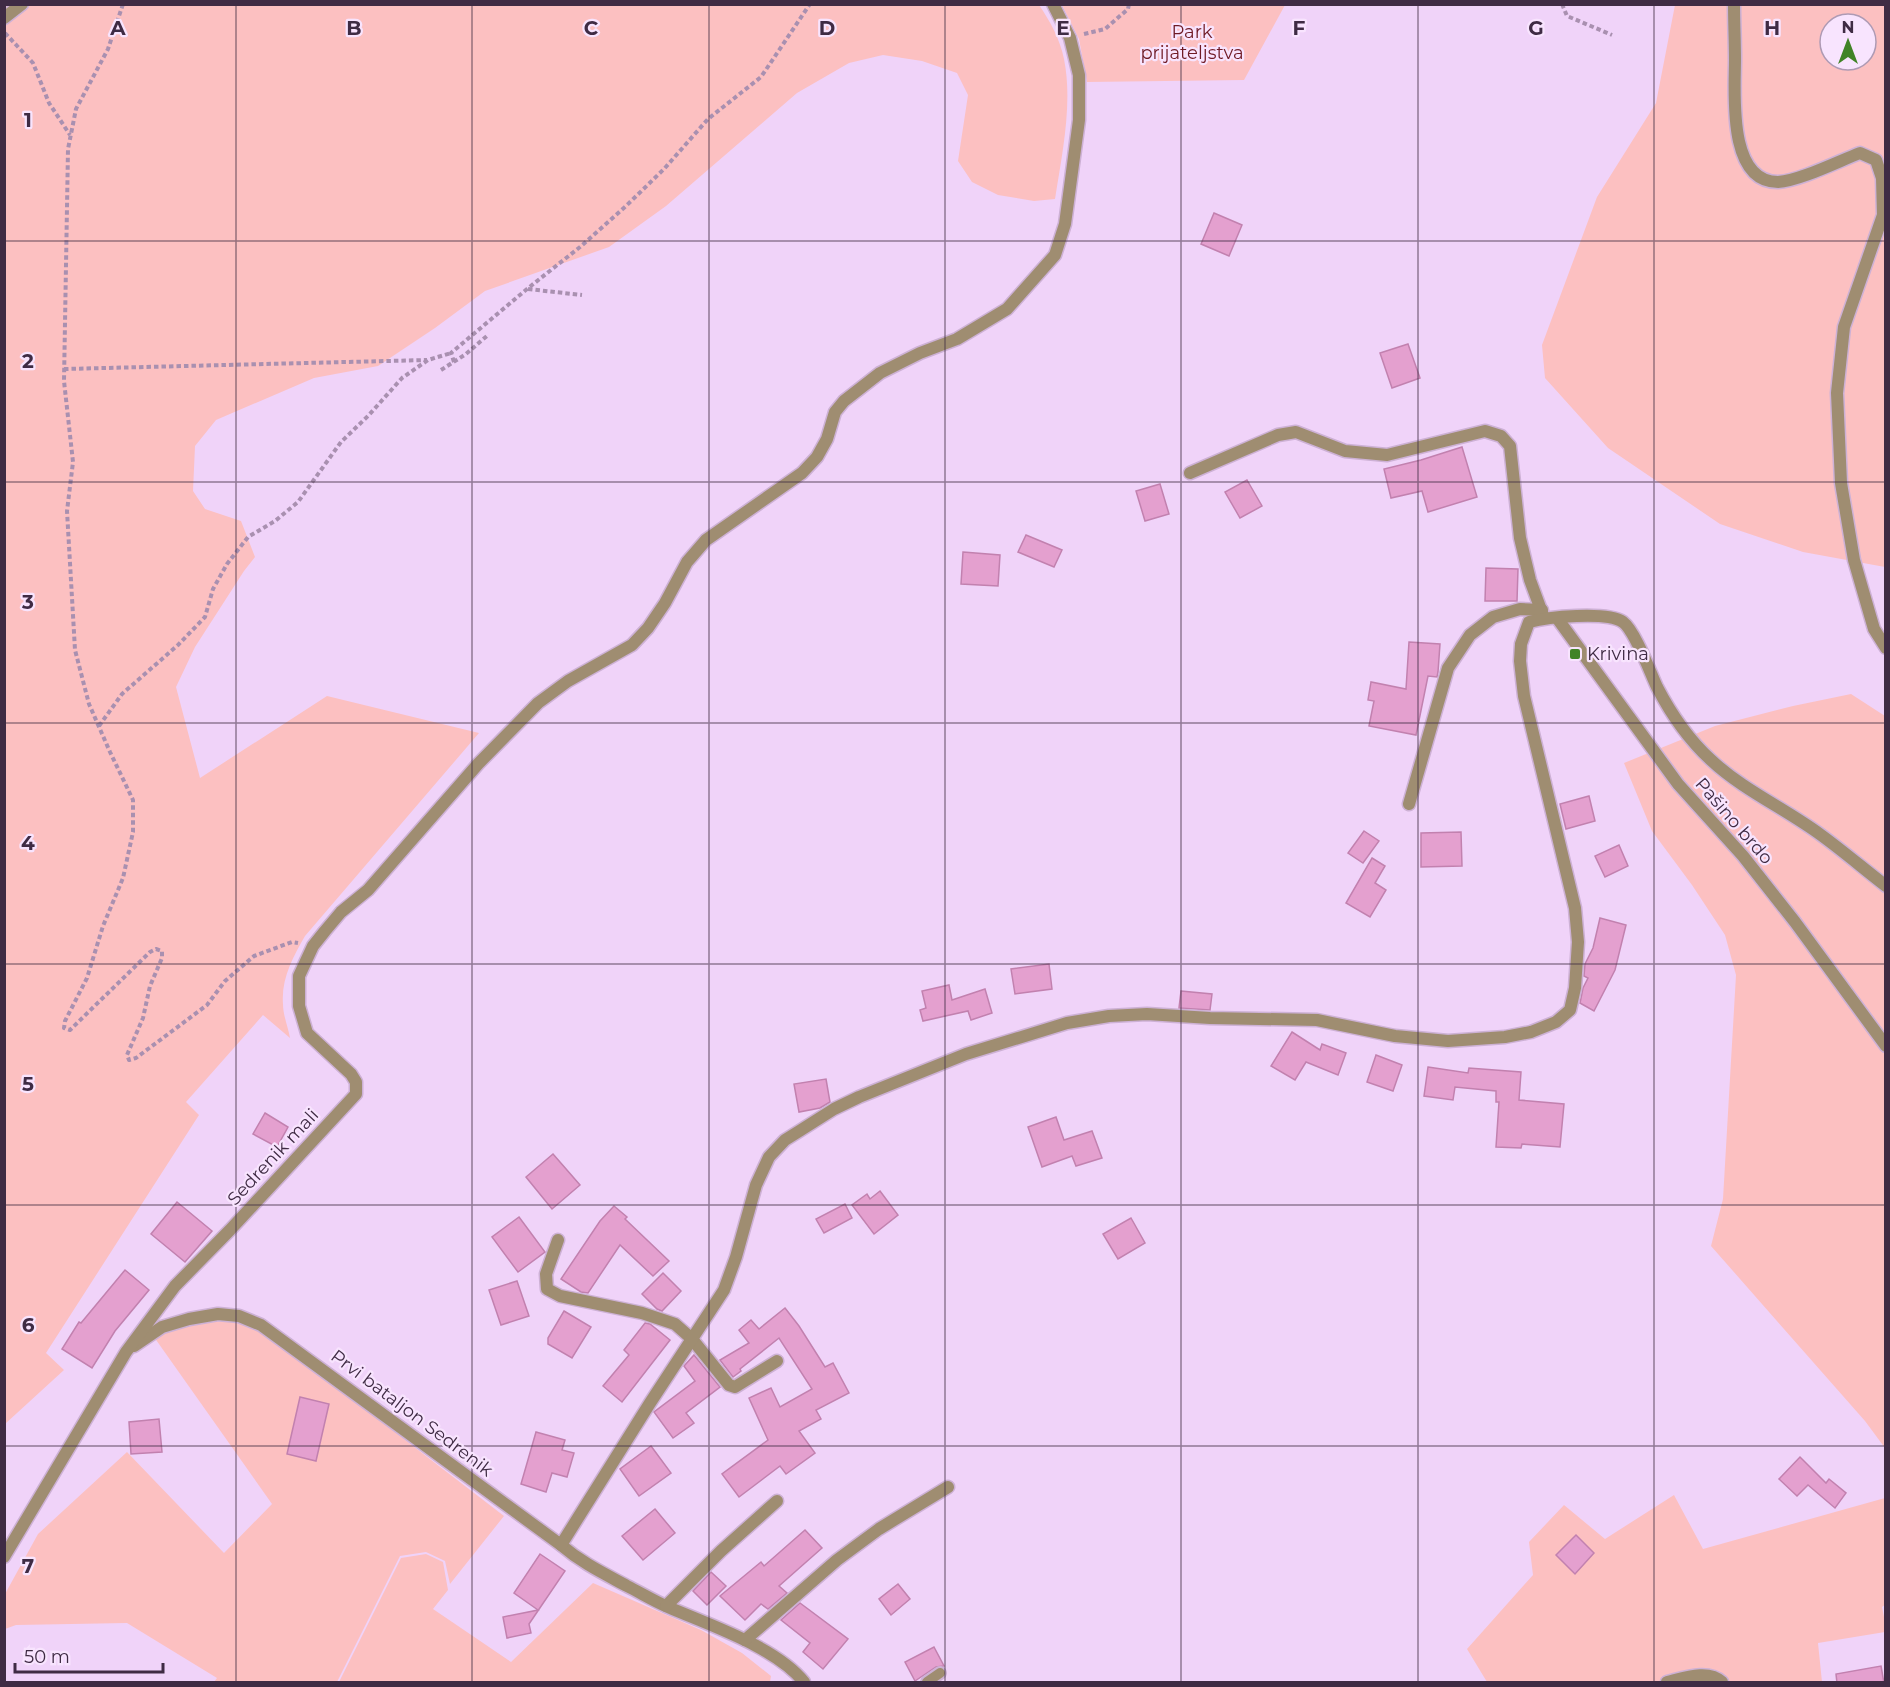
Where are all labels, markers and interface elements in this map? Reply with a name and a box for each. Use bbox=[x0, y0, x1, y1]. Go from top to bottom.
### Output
north arrow bbox=[1818, 12, 1878, 72]
text: A bbox=[109, 16, 126, 40]
text: B bbox=[346, 16, 362, 40]
text: C bbox=[584, 16, 599, 40]
text: D bbox=[819, 16, 835, 40]
text: E bbox=[1056, 16, 1070, 40]
text: F bbox=[1293, 16, 1306, 40]
text: G bbox=[1528, 16, 1544, 40]
text: H bbox=[1764, 16, 1780, 40]
text: N bbox=[1842, 18, 1854, 37]
park label: Park prijateljstva bbox=[1140, 21, 1244, 64]
text: 1 bbox=[24, 108, 32, 132]
text: 2 bbox=[22, 349, 34, 373]
text: 3 bbox=[21, 590, 34, 614]
place label: Krivina bbox=[1587, 643, 1649, 665]
marker: Krivina bbox=[1568, 647, 1582, 661]
street label: Pašino brdo bbox=[1690, 773, 1778, 869]
text: 4 bbox=[21, 831, 35, 855]
text: 5 bbox=[22, 1072, 34, 1096]
street label: Sedrenik mali bbox=[223, 1104, 323, 1210]
text: 6 bbox=[22, 1313, 35, 1337]
street label: Prvi bataljon Sedrenik bbox=[327, 1345, 498, 1481]
text: 7 bbox=[22, 1554, 34, 1578]
scale bar bbox=[15, 1636, 164, 1674]
text: 50 m bbox=[24, 1646, 70, 1668]

